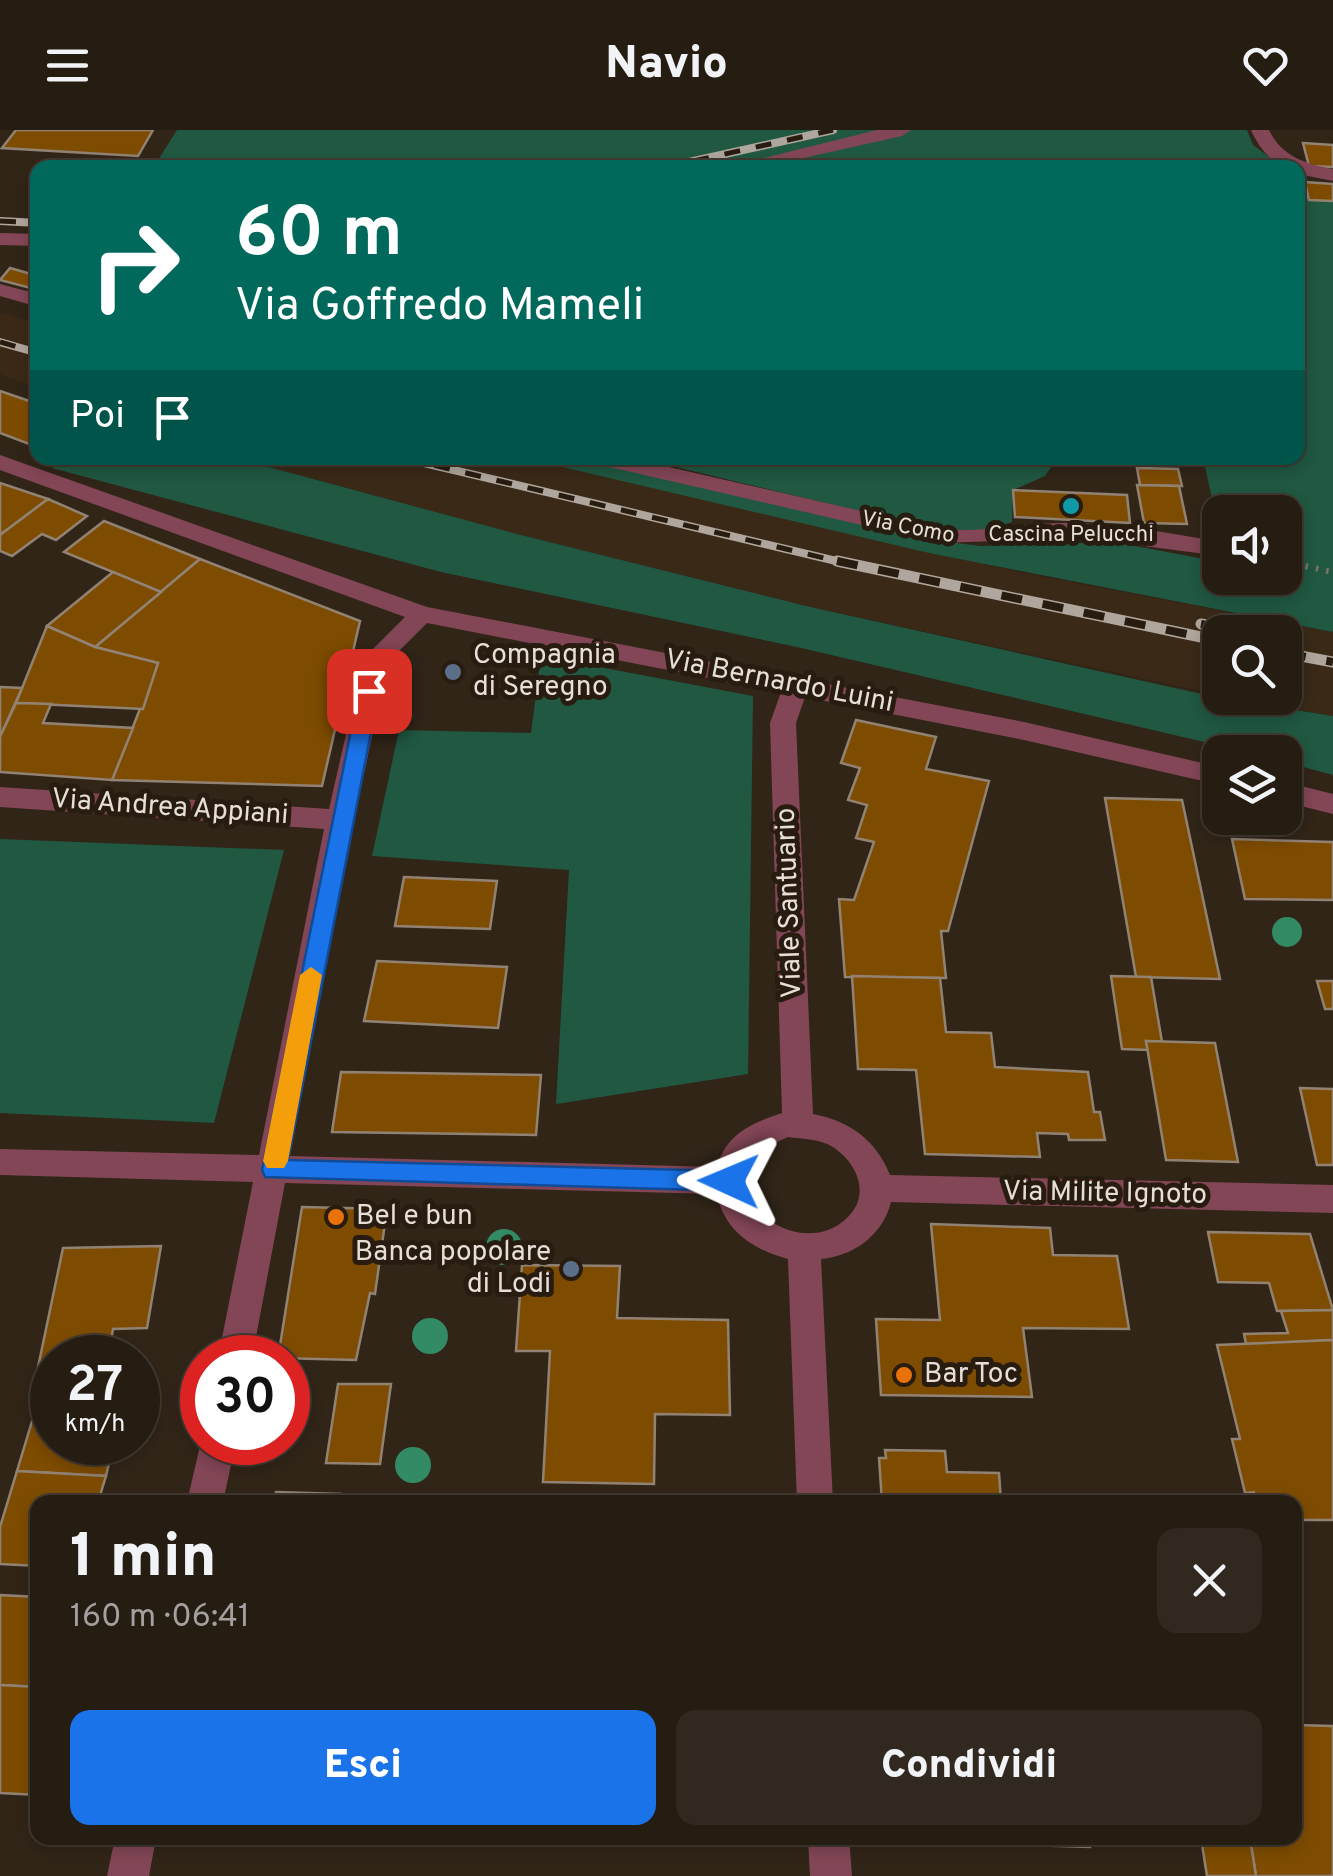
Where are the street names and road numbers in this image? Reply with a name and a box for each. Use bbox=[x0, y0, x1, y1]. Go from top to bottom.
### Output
street label: Via Como bbox=[859, 506, 957, 550]
street label: Via Bernardo Luini bbox=[662, 642, 896, 722]
street label: Via Andrea Appiani bbox=[50, 782, 290, 834]
street label: Viale Santuario bbox=[769, 807, 811, 999]
street label: Via Milite Ignoto bbox=[1003, 1174, 1207, 1214]

